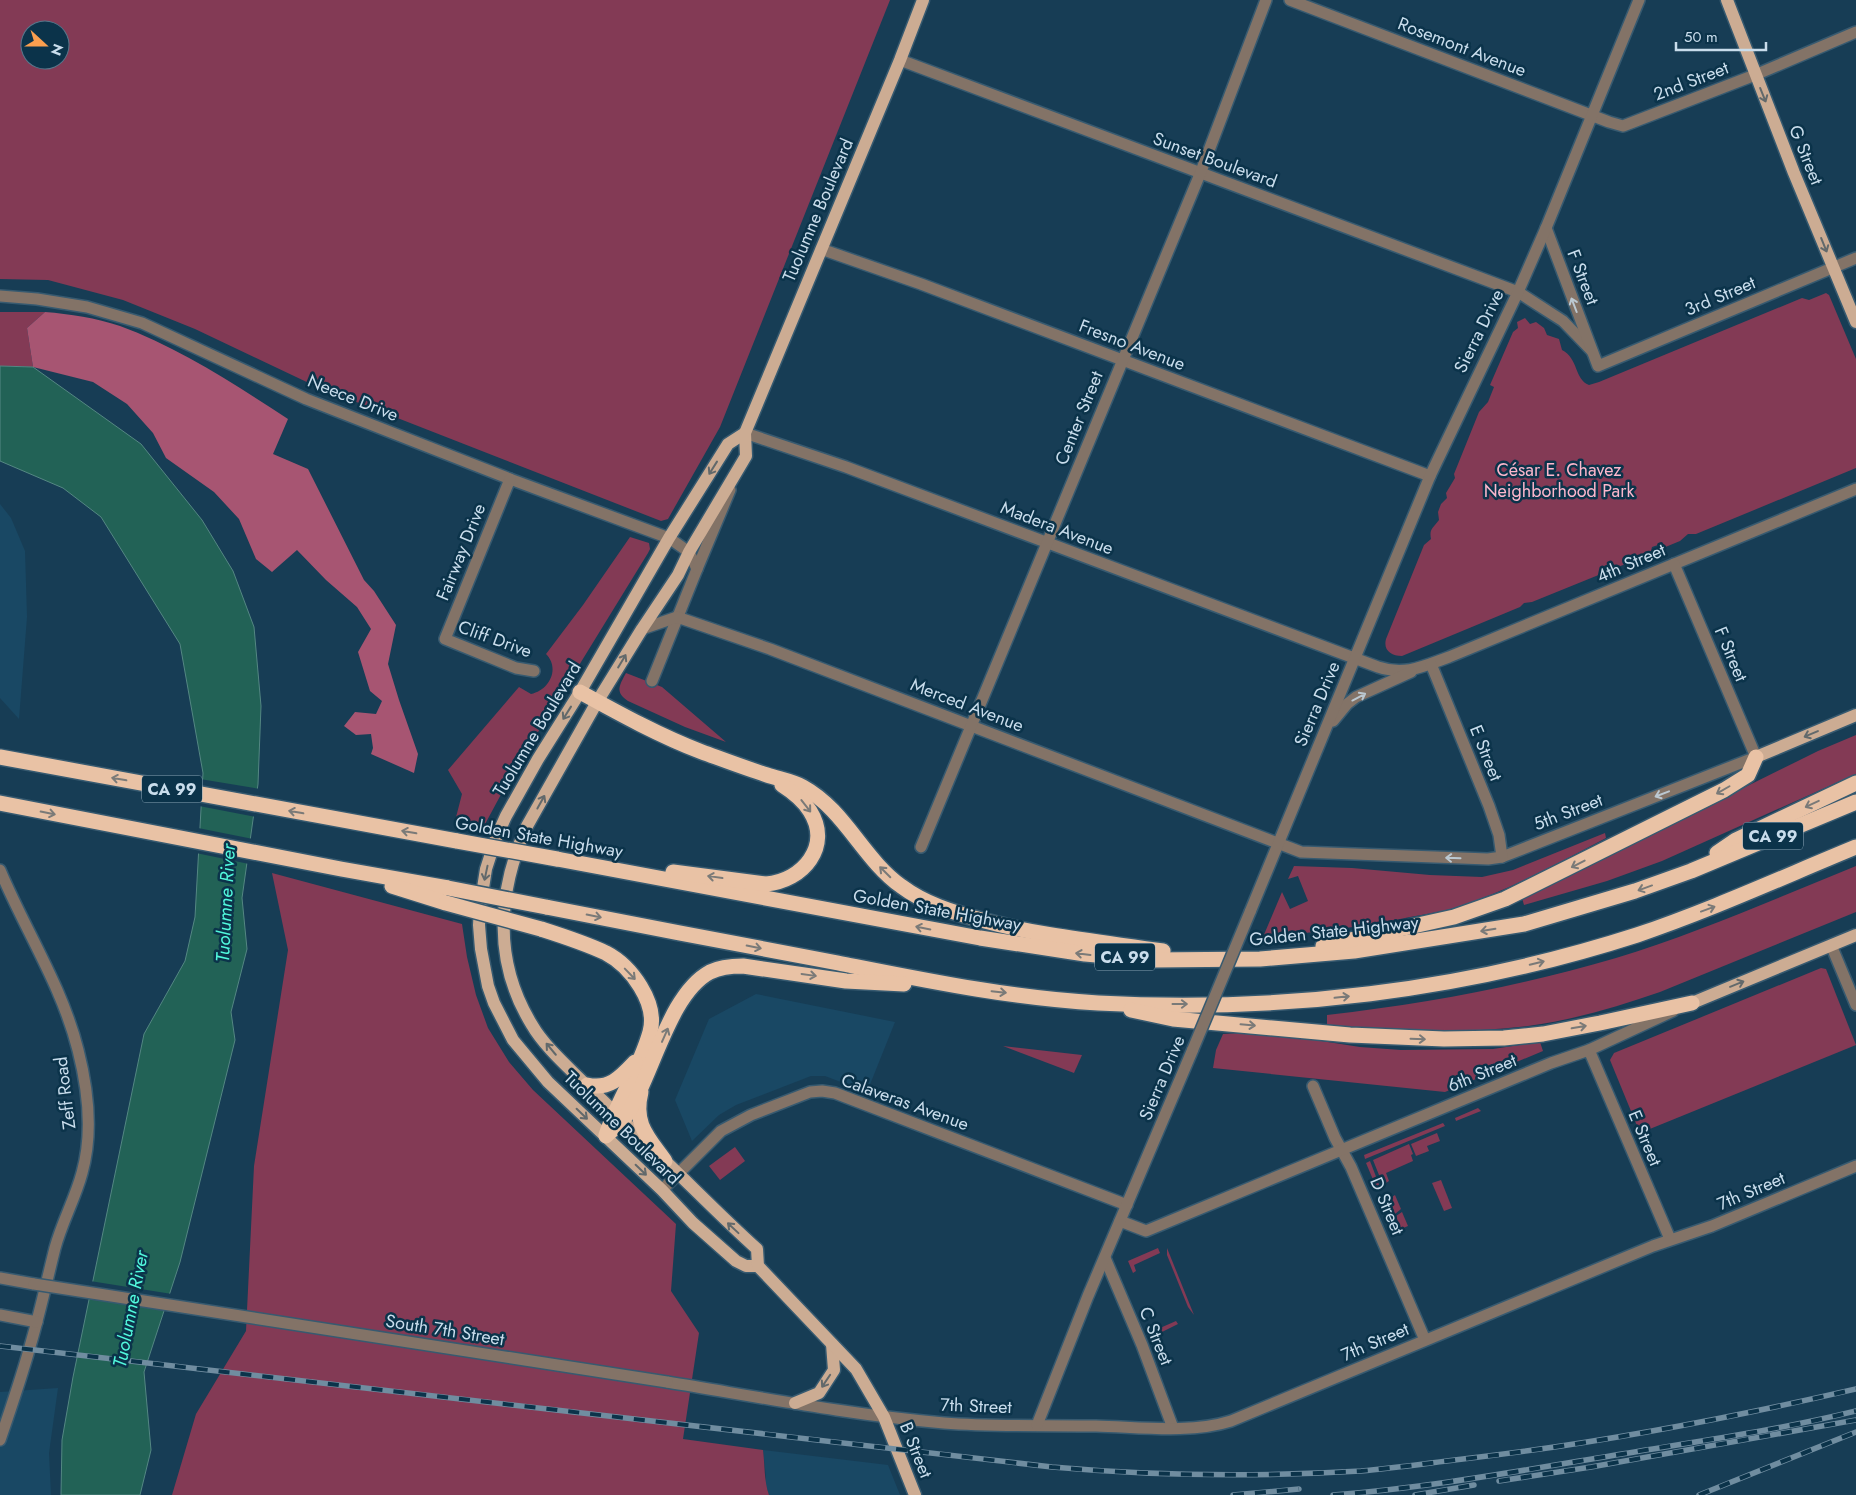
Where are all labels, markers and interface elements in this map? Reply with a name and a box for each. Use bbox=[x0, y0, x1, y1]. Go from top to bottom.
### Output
street label: Rosemont Avenue bbox=[1394, 11, 1530, 83]
north arrow bbox=[20, 20, 70, 70]
scale bar bbox=[1676, 20, 1766, 52]
text: 50 m bbox=[1684, 26, 1718, 48]
text: N bbox=[46, 41, 68, 58]
street label: 2nd Street bbox=[1650, 55, 1733, 107]
one-way arrow bbox=[1759, 87, 1768, 102]
street label: G Street bbox=[1782, 121, 1830, 189]
street label: Sunset Boulevard bbox=[1149, 125, 1281, 195]
street label: Tuolumne Boulevard bbox=[776, 134, 860, 286]
one-way arrow bbox=[1820, 237, 1829, 252]
street label: F Street bbox=[1561, 246, 1606, 309]
street label: 3rd Street bbox=[1681, 269, 1760, 323]
street label: Sierra Drive bbox=[1448, 285, 1510, 377]
one-way arrow bbox=[1569, 298, 1578, 314]
street label: Fresno Avenue bbox=[1075, 313, 1189, 377]
street label: Center Street bbox=[1048, 367, 1110, 469]
street label: Neece Drive bbox=[304, 368, 402, 428]
park label: César E. Chavez Neighborhood Park bbox=[1484, 457, 1634, 504]
one-way arrow bbox=[708, 461, 718, 475]
street label: Madera Avenue bbox=[997, 495, 1117, 561]
street label: Fairway Drive bbox=[430, 500, 492, 604]
street label: 4th Street bbox=[1592, 537, 1670, 589]
street label: Cliff Drive bbox=[454, 614, 536, 664]
street label: F Street bbox=[1708, 623, 1754, 686]
one-way arrow bbox=[618, 654, 628, 668]
street label: Tuolumne Boulevard bbox=[486, 657, 588, 801]
street label: Sierra Drive bbox=[1287, 657, 1347, 751]
street label: Merced Avenue bbox=[907, 671, 1027, 739]
one-way arrow bbox=[1351, 692, 1366, 701]
one-way arrow bbox=[562, 706, 572, 720]
street label: E Street bbox=[1463, 721, 1509, 786]
one-way arrow bbox=[1804, 729, 1819, 739]
one-way arrow bbox=[111, 774, 127, 784]
road number: CA 99 bbox=[142, 776, 202, 802]
one-way arrow bbox=[1717, 786, 1731, 796]
street label: 5th Street bbox=[1530, 787, 1607, 837]
one-way arrow bbox=[1655, 790, 1670, 799]
one-way arrow bbox=[536, 794, 546, 809]
one-way arrow bbox=[800, 799, 811, 812]
one-way arrow bbox=[1805, 800, 1820, 809]
one-way arrow bbox=[288, 806, 304, 816]
one-way arrow bbox=[39, 808, 55, 818]
street label: Golden State Highway bbox=[453, 809, 625, 865]
road number: CA 99 bbox=[1743, 822, 1803, 849]
one-way arrow bbox=[402, 827, 418, 837]
water label: Tuolumne River bbox=[209, 841, 242, 963]
one-way arrow bbox=[1446, 854, 1462, 863]
one-way arrow bbox=[1571, 859, 1586, 869]
one-way arrow bbox=[480, 864, 490, 880]
one-way arrow bbox=[879, 866, 891, 878]
one-way arrow bbox=[707, 872, 723, 882]
street label: Golden State Highway bbox=[851, 882, 1023, 938]
one-way arrow bbox=[1638, 884, 1653, 893]
one-way arrow bbox=[1700, 904, 1715, 913]
street label: Golden State Highway bbox=[1248, 909, 1420, 953]
one-way arrow bbox=[586, 912, 602, 921]
one-way arrow bbox=[915, 922, 931, 932]
one-way arrow bbox=[1481, 926, 1497, 936]
one-way arrow bbox=[745, 943, 761, 952]
road number: CA 99 bbox=[1095, 944, 1155, 970]
one-way arrow bbox=[1075, 949, 1091, 959]
one-way arrow bbox=[1528, 957, 1544, 967]
one-way arrow bbox=[624, 968, 636, 980]
one-way arrow bbox=[801, 971, 817, 981]
one-way arrow bbox=[1729, 979, 1744, 988]
one-way arrow bbox=[991, 987, 1007, 997]
one-way arrow bbox=[1334, 993, 1350, 1002]
one-way arrow bbox=[1172, 999, 1188, 1009]
one-way arrow bbox=[1240, 1020, 1256, 1030]
one-way arrow bbox=[1571, 1021, 1587, 1031]
one-way arrow bbox=[660, 1028, 670, 1043]
street label: Sierra Drive bbox=[1132, 1031, 1192, 1125]
one-way arrow bbox=[1409, 1034, 1425, 1043]
one-way arrow bbox=[546, 1043, 557, 1056]
street label: 6th Street bbox=[1444, 1047, 1521, 1099]
street label: Zeff Road bbox=[48, 1055, 82, 1131]
street label: Tuolumne Boulevard bbox=[558, 1065, 686, 1191]
street label: Calaveras Avenue bbox=[838, 1067, 972, 1137]
street label: E Street bbox=[1622, 1106, 1669, 1171]
one-way arrow bbox=[576, 1108, 589, 1120]
one-way arrow bbox=[634, 1164, 647, 1176]
street label: 7th Street bbox=[1713, 1165, 1790, 1217]
street label: D Street bbox=[1363, 1173, 1411, 1240]
one-way arrow bbox=[726, 1222, 739, 1234]
water label: Tuolumne River bbox=[106, 1247, 155, 1370]
street label: C Street bbox=[1133, 1303, 1180, 1370]
street label: South 7th Street bbox=[384, 1308, 507, 1352]
street label: 7th Street bbox=[1337, 1316, 1414, 1368]
one-way arrow bbox=[821, 1374, 832, 1388]
street label: 7th Street bbox=[940, 1392, 1013, 1420]
street label: B Street bbox=[893, 1418, 939, 1483]

